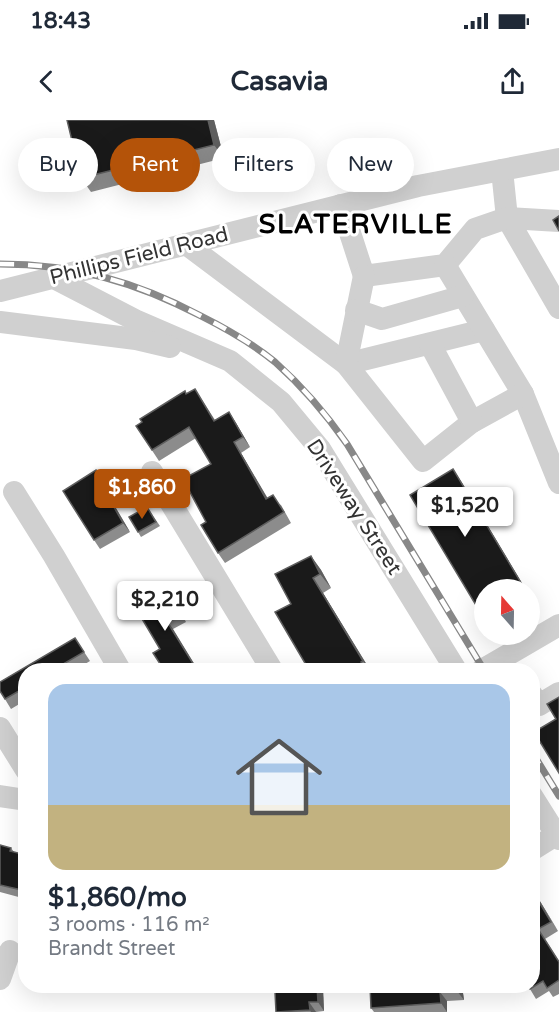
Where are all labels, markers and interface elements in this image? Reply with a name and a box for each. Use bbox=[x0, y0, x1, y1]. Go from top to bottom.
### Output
text: 18:43 bbox=[30, 8, 91, 34]
icon: back bbox=[30, 65, 63, 98]
text: Casavia bbox=[230, 65, 329, 98]
icon: share bbox=[496, 65, 529, 98]
chip: Buy bbox=[18, 138, 98, 192]
chip: Rent bbox=[110, 138, 200, 192]
chip: Filters bbox=[212, 138, 315, 192]
chip: New bbox=[327, 138, 414, 192]
district label: SLATERVILLE bbox=[259, 208, 453, 241]
street label: Phillips Field Road bbox=[47, 222, 231, 290]
street label: Driveway Street bbox=[301, 435, 407, 579]
pin: $1,860 bbox=[93, 469, 191, 520]
text: $1,860 bbox=[108, 476, 176, 500]
pin: $1,520 bbox=[416, 487, 514, 538]
text: $1,520 bbox=[431, 494, 499, 518]
north arrow bbox=[474, 579, 540, 645]
map controls bbox=[474, 579, 540, 645]
pin: $2,210 bbox=[116, 581, 214, 632]
text: $2,210 bbox=[131, 588, 199, 612]
icon: home bbox=[225, 723, 333, 831]
text: $1,860/mo bbox=[48, 882, 187, 913]
text: 3 rooms · 116 m² bbox=[48, 913, 210, 937]
text: Brandt Street bbox=[48, 937, 175, 961]

